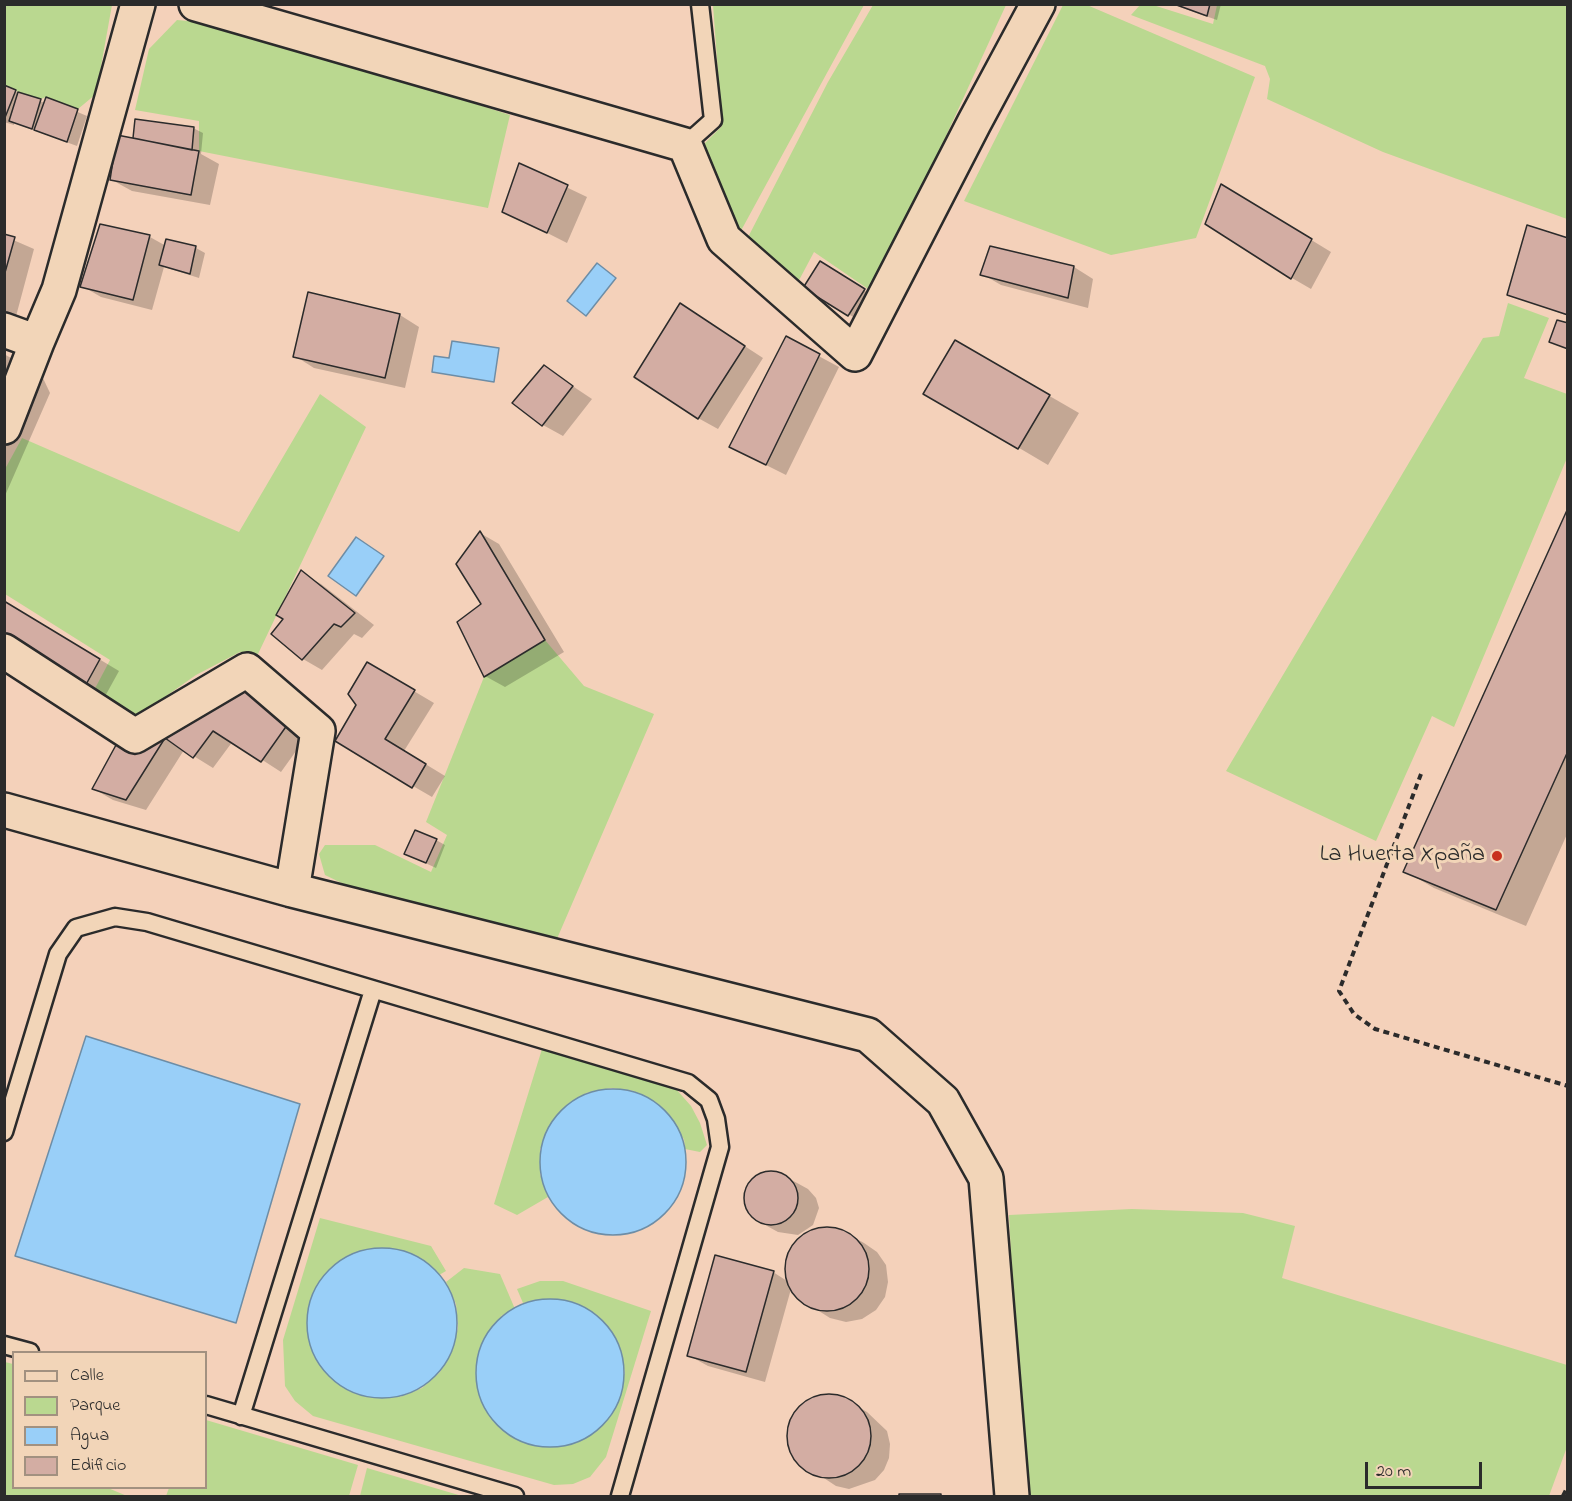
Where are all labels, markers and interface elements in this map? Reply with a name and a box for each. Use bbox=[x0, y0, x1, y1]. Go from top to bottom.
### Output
place label: La Huerta Xpaña bbox=[1320, 842, 1485, 870]
marker: La Huerta Xpaña bbox=[1490, 849, 1504, 863]
legend bbox=[12, 1351, 207, 1489]
text: Calle bbox=[70, 1363, 104, 1389]
text: Parque bbox=[70, 1393, 120, 1419]
text: Agua bbox=[70, 1423, 109, 1449]
scale bar bbox=[1368, 1450, 1485, 1488]
text: Edificio bbox=[70, 1453, 126, 1479]
text: 20 m bbox=[1376, 1459, 1411, 1485]

